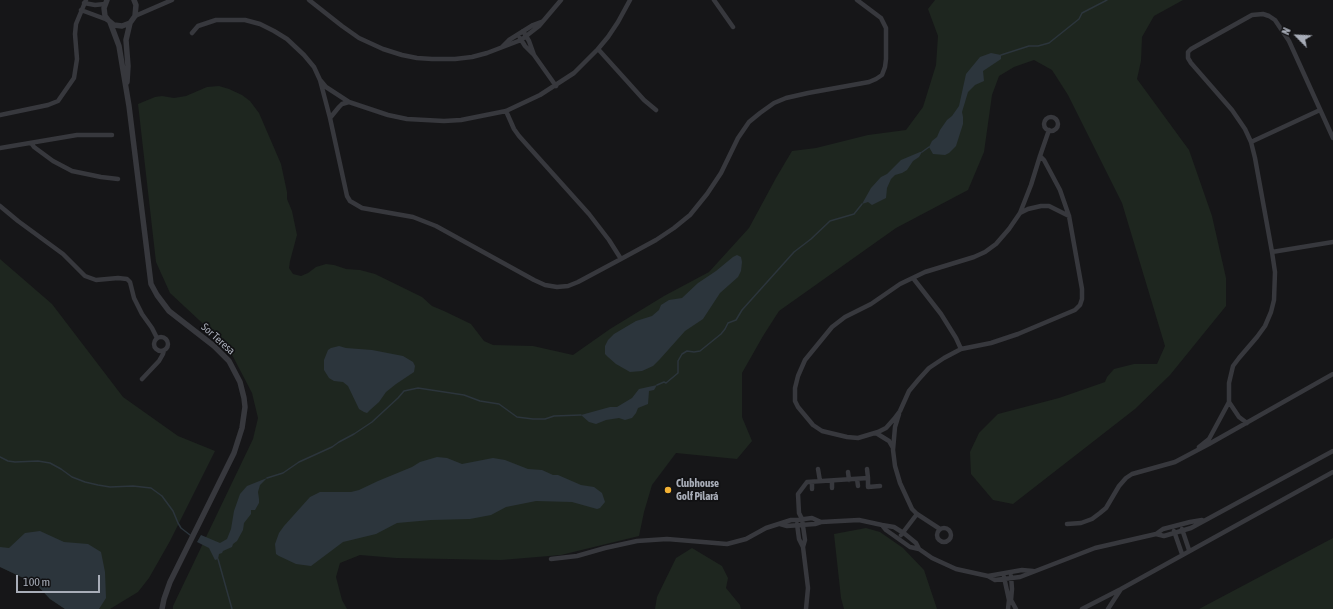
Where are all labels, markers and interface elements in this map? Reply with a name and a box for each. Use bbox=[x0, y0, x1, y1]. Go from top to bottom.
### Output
north arrow bbox=[1277, 16, 1317, 56]
text: N bbox=[1279, 26, 1293, 37]
street label: Sor Teresa bbox=[198, 320, 238, 358]
place label: Clubhouse Golf Pilará bbox=[676, 477, 719, 503]
marker: Clubhouse Golf Pilará bbox=[663, 485, 673, 495]
scale bar bbox=[18, 567, 102, 593]
text: 100 m bbox=[23, 575, 50, 589]

